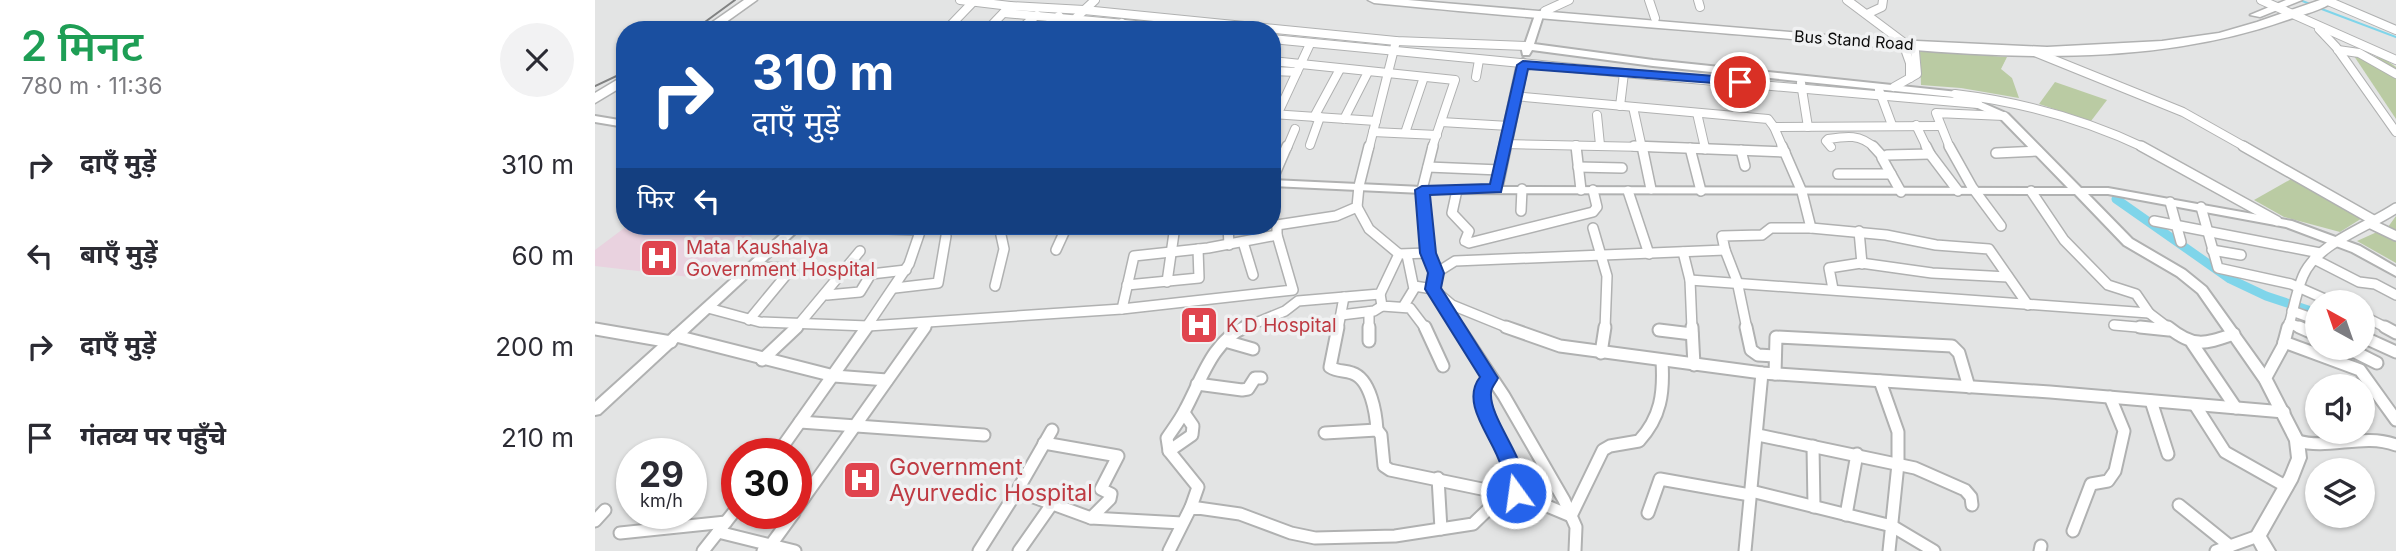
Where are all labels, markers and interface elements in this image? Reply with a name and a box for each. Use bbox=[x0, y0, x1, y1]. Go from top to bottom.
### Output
text: 2 मिनट bbox=[21, 20, 143, 71]
button: close bbox=[500, 23, 574, 97]
street label: Bus Stand Road bbox=[1794, 26, 1914, 54]
text: 310 m bbox=[752, 43, 894, 102]
icon: right bbox=[637, 49, 728, 140]
pin bbox=[1710, 52, 1770, 112]
icon: arrive bbox=[1721, 63, 1759, 101]
text: 780 m · 11:36 bbox=[21, 72, 162, 100]
text: दाएँ मुड़ें bbox=[752, 103, 840, 142]
icon: right bbox=[21, 146, 59, 184]
text: दाएँ मुड़ें bbox=[80, 147, 156, 178]
text: 310 m bbox=[501, 149, 574, 180]
icon: left bbox=[688, 182, 726, 220]
text: फिर bbox=[637, 183, 674, 214]
place label: Mata Kaushalya Government Hospital bbox=[686, 236, 875, 281]
icon: left bbox=[21, 237, 59, 275]
hospital icon: Mata Kaushalya Government Hospital bbox=[638, 237, 680, 279]
text: बाएँ मुड़ें bbox=[80, 238, 157, 269]
text: 60 m bbox=[511, 240, 574, 271]
north arrow bbox=[2305, 290, 2375, 360]
map controls bbox=[2305, 290, 2375, 528]
hospital icon: K D Hospital bbox=[1178, 304, 1220, 346]
place label: K D Hospital bbox=[1226, 314, 1337, 337]
icon: right bbox=[21, 328, 59, 366]
text: दाएँ मुड़ें bbox=[80, 329, 156, 360]
text: 200 m bbox=[495, 331, 574, 362]
button: sound bbox=[2305, 374, 2375, 444]
icon: arrive bbox=[21, 419, 59, 457]
text: गंतव्य पर पहुँचे bbox=[80, 420, 226, 451]
text: 210 m bbox=[501, 422, 574, 453]
speed limit sign: 30 bbox=[721, 438, 812, 529]
text: 29 bbox=[639, 453, 684, 495]
place label: Government Ayurvedic Hospital bbox=[889, 453, 1093, 507]
position arrow bbox=[1479, 456, 1553, 530]
button: layers bbox=[2305, 458, 2375, 528]
hospital icon: Government Ayurvedic Hospital bbox=[841, 459, 883, 501]
text: km/h bbox=[640, 490, 683, 511]

